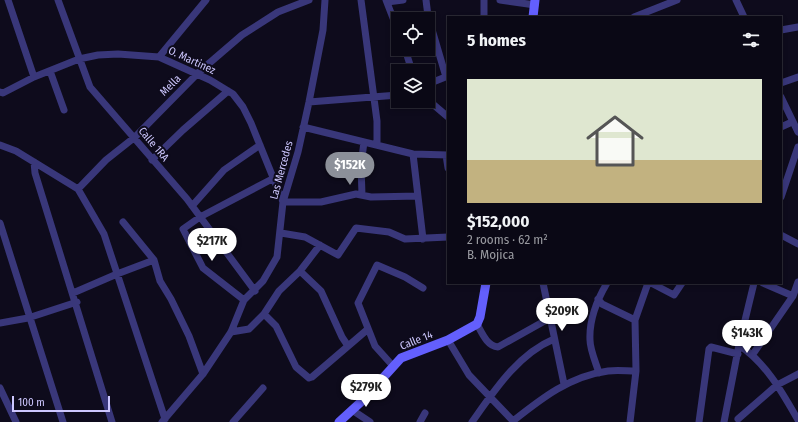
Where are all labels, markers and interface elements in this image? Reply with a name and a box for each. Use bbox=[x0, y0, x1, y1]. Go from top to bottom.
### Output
map controls bbox=[391, 12, 435, 108]
button: locate bbox=[391, 12, 435, 56]
icon: filters bbox=[740, 29, 762, 51]
text: 5 homes bbox=[467, 30, 526, 51]
street label: O. Martinez bbox=[166, 44, 218, 77]
button: layers bbox=[391, 64, 435, 108]
street label: Mella bbox=[157, 72, 184, 99]
icon: home bbox=[579, 105, 651, 177]
street label: Calle 1RA bbox=[136, 125, 172, 164]
street label: Las Mercedes bbox=[267, 139, 296, 201]
pin: $152K bbox=[322, 152, 378, 186]
text: $152K bbox=[334, 157, 366, 172]
text: $152,000 bbox=[467, 211, 530, 232]
pin: $217K bbox=[184, 228, 240, 262]
text: 2 rooms · 62 m² bbox=[467, 232, 548, 247]
text: $217K bbox=[197, 233, 227, 248]
text: B. Mojica bbox=[467, 247, 514, 262]
pin: $209K bbox=[534, 298, 590, 332]
text: $209K bbox=[545, 303, 579, 318]
pin: $143K bbox=[719, 320, 775, 354]
text: $143K bbox=[731, 325, 763, 340]
street label: Calle 14 bbox=[398, 328, 435, 353]
pin: $279K bbox=[338, 374, 394, 408]
text: $279K bbox=[350, 379, 382, 394]
scale bar bbox=[12, 394, 110, 413]
text: 100 m bbox=[18, 396, 45, 409]

